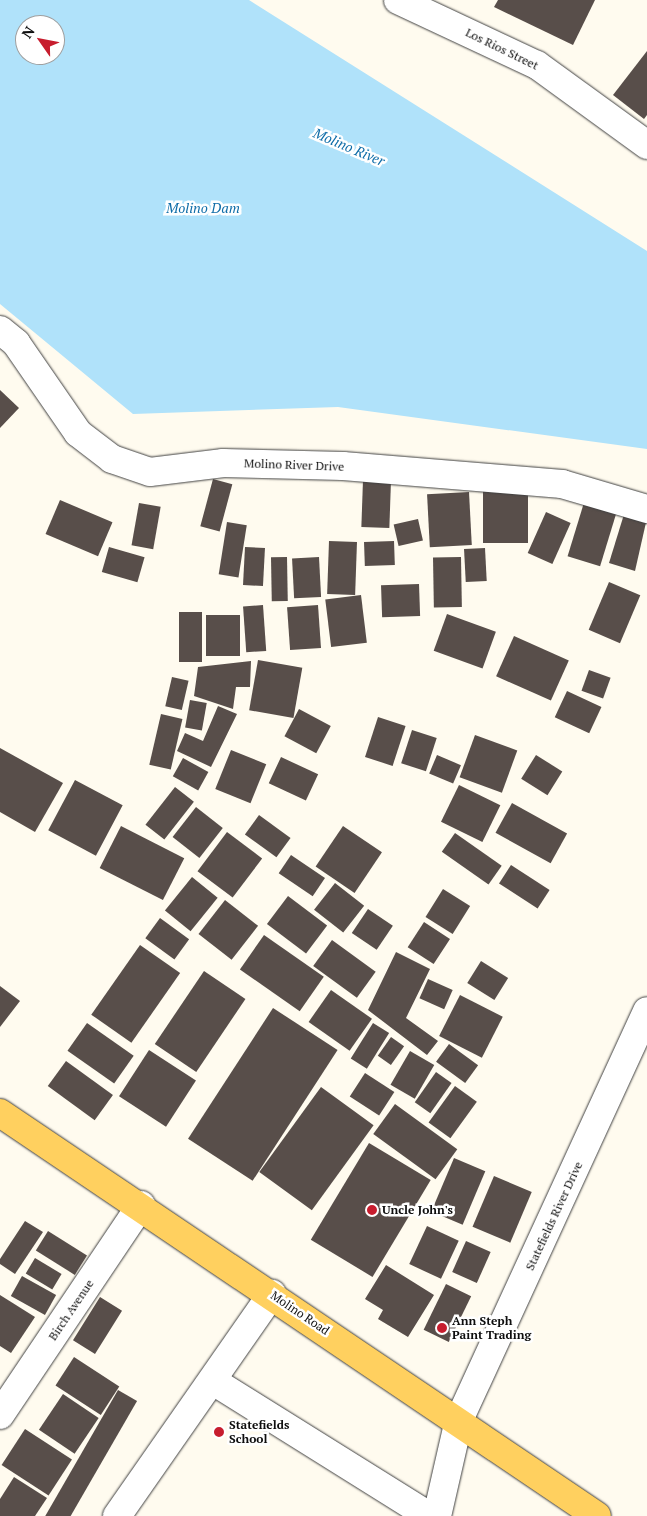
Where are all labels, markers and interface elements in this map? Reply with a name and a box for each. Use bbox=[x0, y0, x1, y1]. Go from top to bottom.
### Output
north arrow bbox=[15, 15, 65, 65]
text: N bbox=[17, 22, 39, 42]
street label: Los Rios Street bbox=[463, 25, 541, 73]
water label: Molino River bbox=[311, 124, 387, 170]
water label: Molino Dam bbox=[166, 200, 240, 216]
street label: Molino River Drive bbox=[244, 456, 344, 474]
street label: Statefields River Drive bbox=[522, 1159, 586, 1273]
place label: Uncle John's bbox=[382, 1203, 453, 1217]
marker: Uncle John's bbox=[366, 1204, 378, 1216]
street label: Birch Avenue bbox=[45, 1277, 97, 1343]
street label: Molino Road bbox=[268, 1288, 332, 1338]
place label: Ann Steph Paint Trading bbox=[452, 1314, 531, 1342]
marker: Ann Steph Paint Trading bbox=[436, 1322, 448, 1334]
place label: Statefields School bbox=[229, 1418, 289, 1446]
marker: Statefields School bbox=[213, 1426, 225, 1438]

